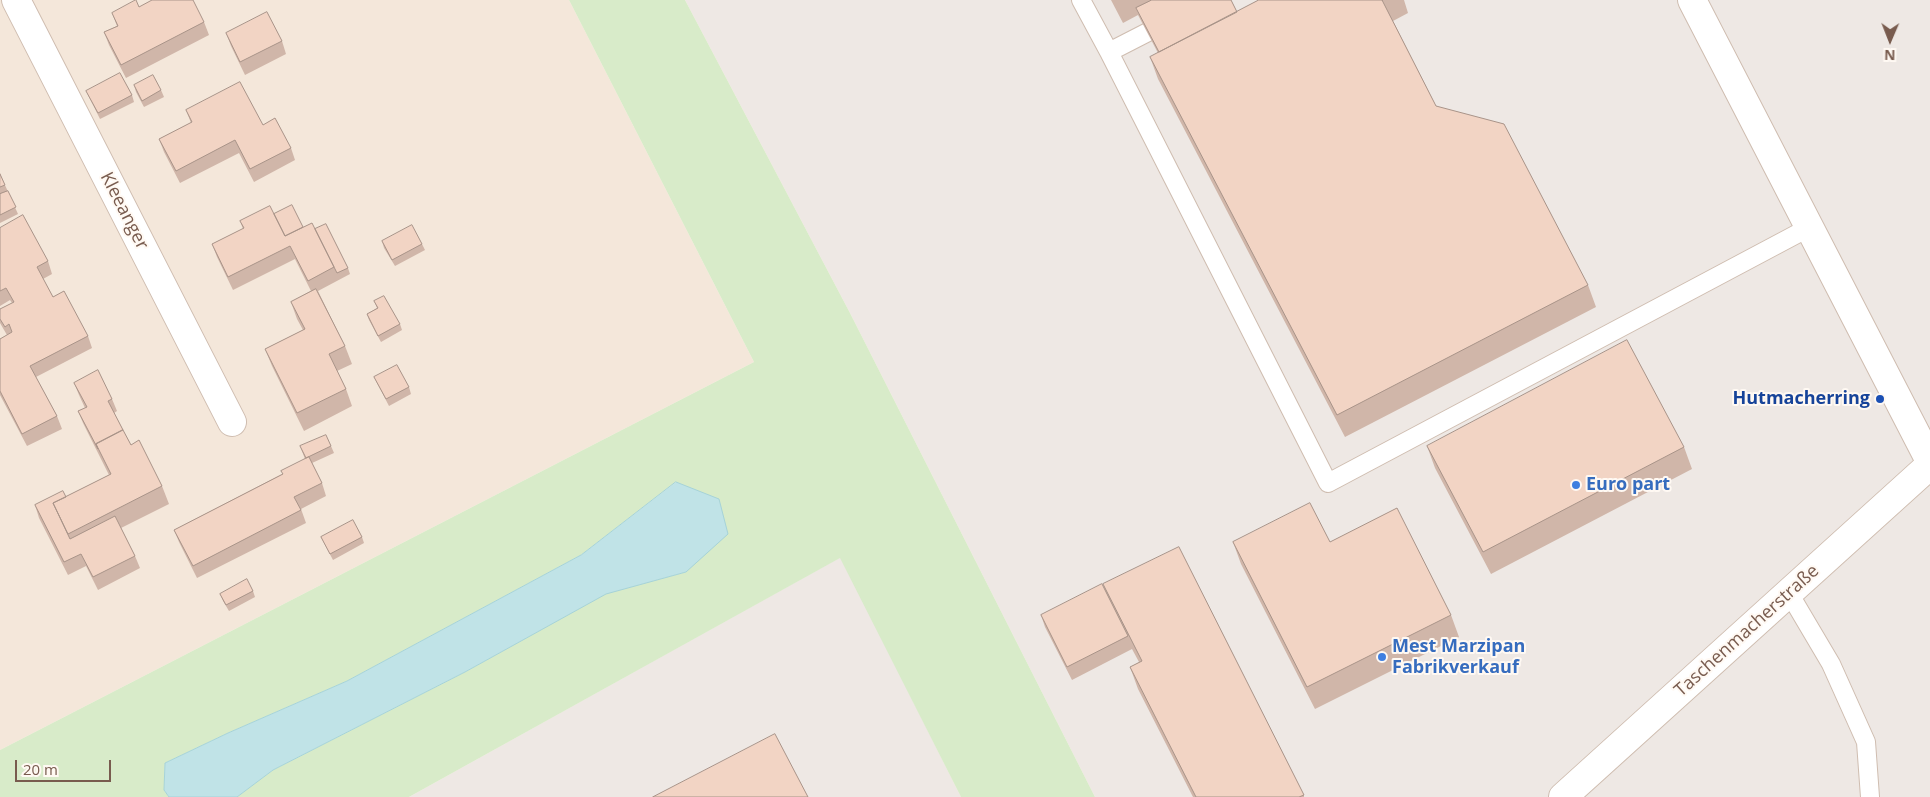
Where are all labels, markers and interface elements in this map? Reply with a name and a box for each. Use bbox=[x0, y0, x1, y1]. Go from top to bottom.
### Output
north arrow bbox=[1865, 15, 1915, 65]
text: N bbox=[1884, 46, 1896, 65]
street label: Kleeanger bbox=[95, 169, 153, 253]
place label: Hutmacherring bbox=[1732, 388, 1870, 410]
marker: Hutmacherring bbox=[1874, 393, 1886, 405]
place label: Euro part bbox=[1586, 474, 1670, 496]
marker: Euro part bbox=[1570, 479, 1582, 491]
street label: Taschenmacherstraße bbox=[1670, 560, 1824, 702]
place label: Mest Marzipan Fabrikverkauf bbox=[1392, 636, 1525, 679]
marker: Mest Marzipan Fabrikverkauf bbox=[1376, 651, 1388, 663]
scale bar bbox=[18, 750, 114, 782]
text: 20 m bbox=[23, 759, 58, 779]

